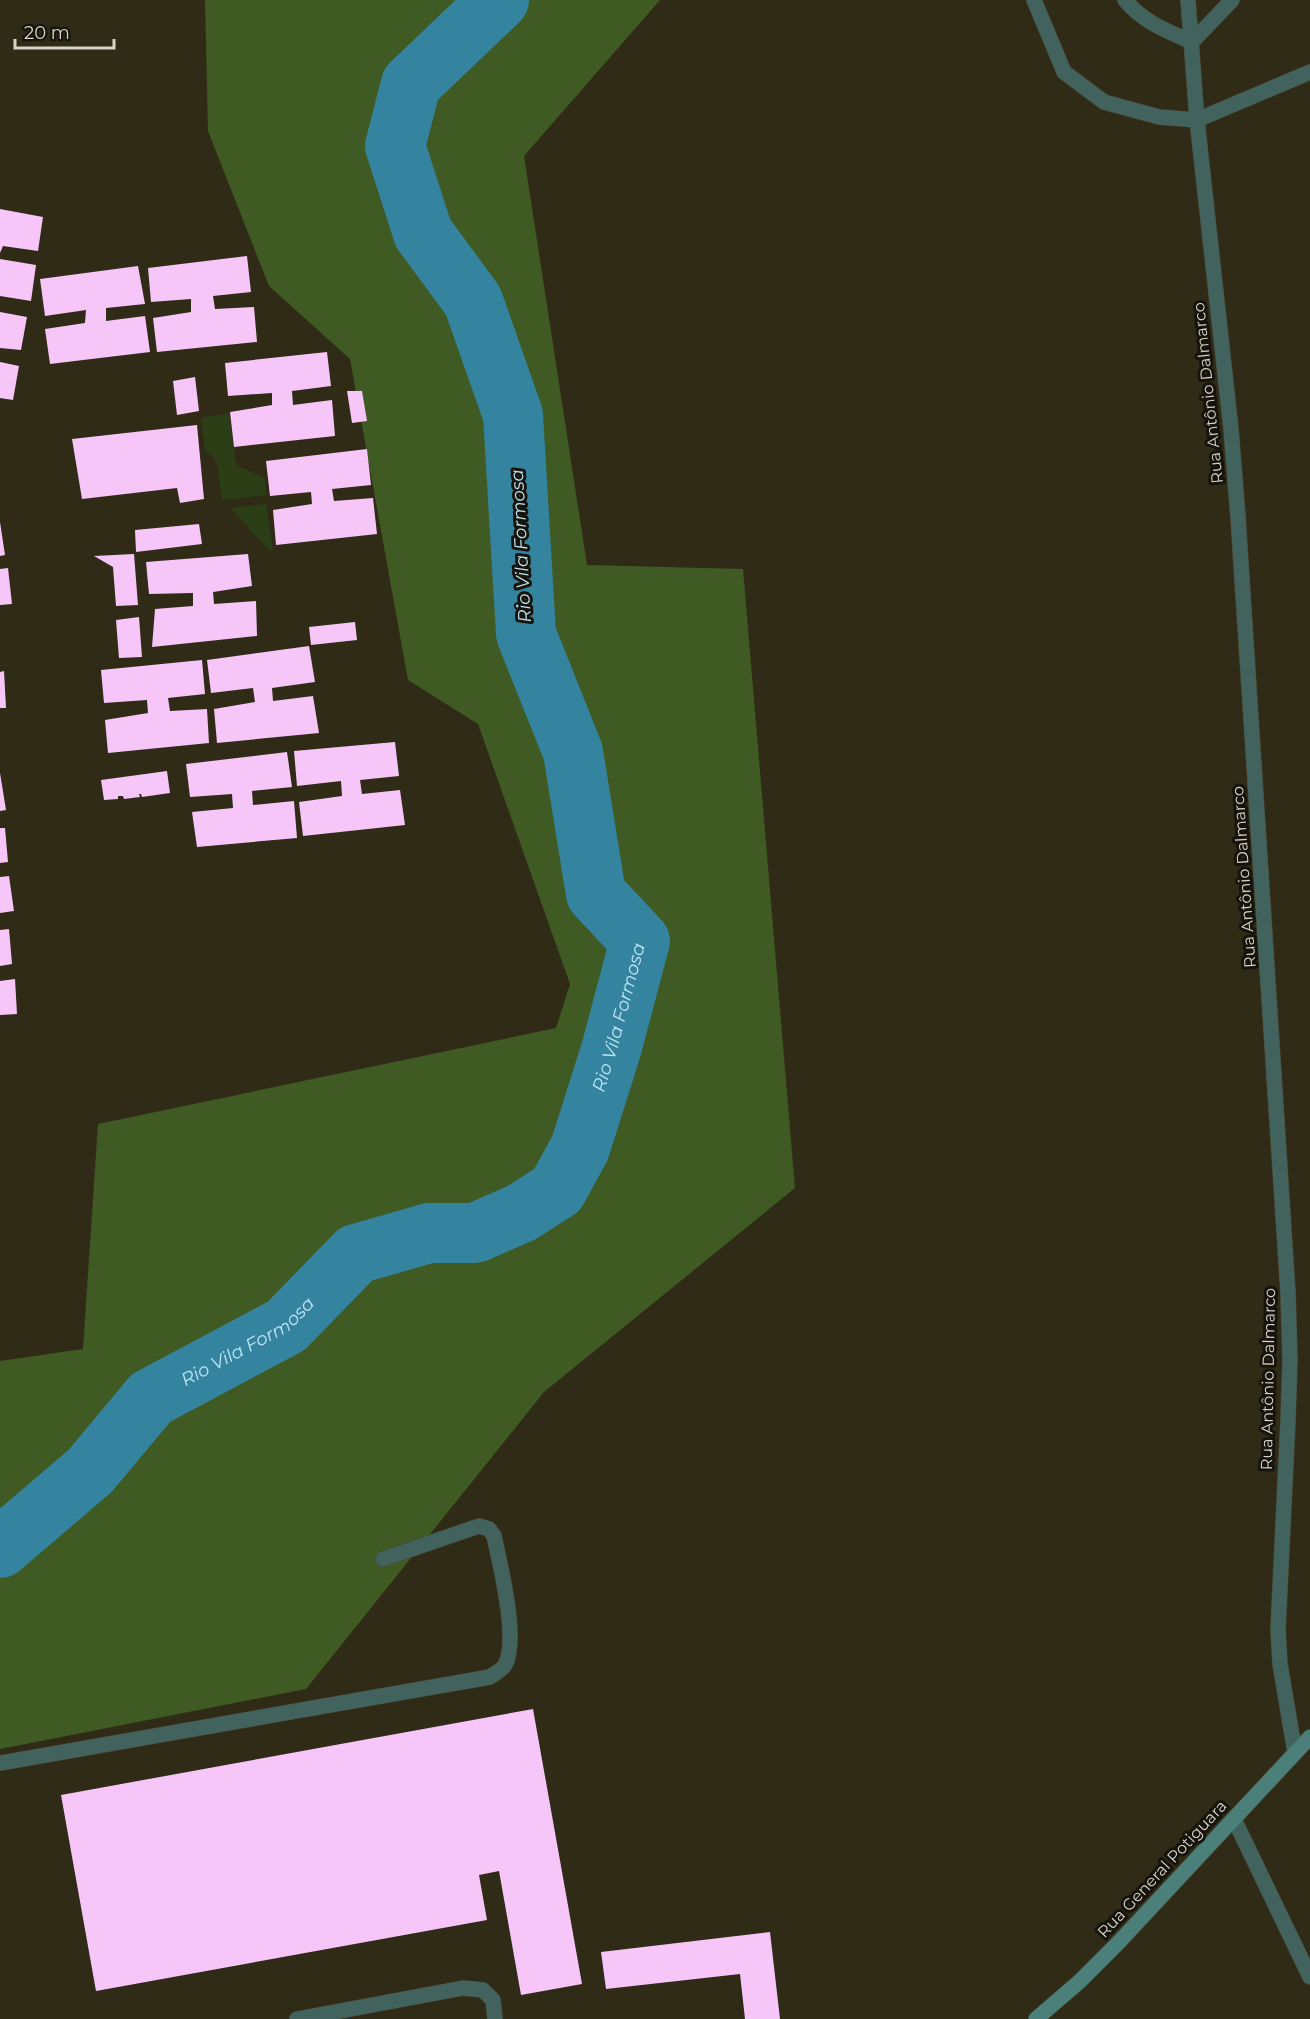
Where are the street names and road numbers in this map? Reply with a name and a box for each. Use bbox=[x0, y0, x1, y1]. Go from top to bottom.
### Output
street label: Rua Antônio Dalmarco bbox=[1189, 301, 1227, 485]
street label: Rua Antônio Dalmarco bbox=[1228, 785, 1260, 969]
street label: Rua Antônio Dalmarco bbox=[1257, 1288, 1279, 1470]
street label: Rua General Potiguara bbox=[1093, 1796, 1231, 1942]

